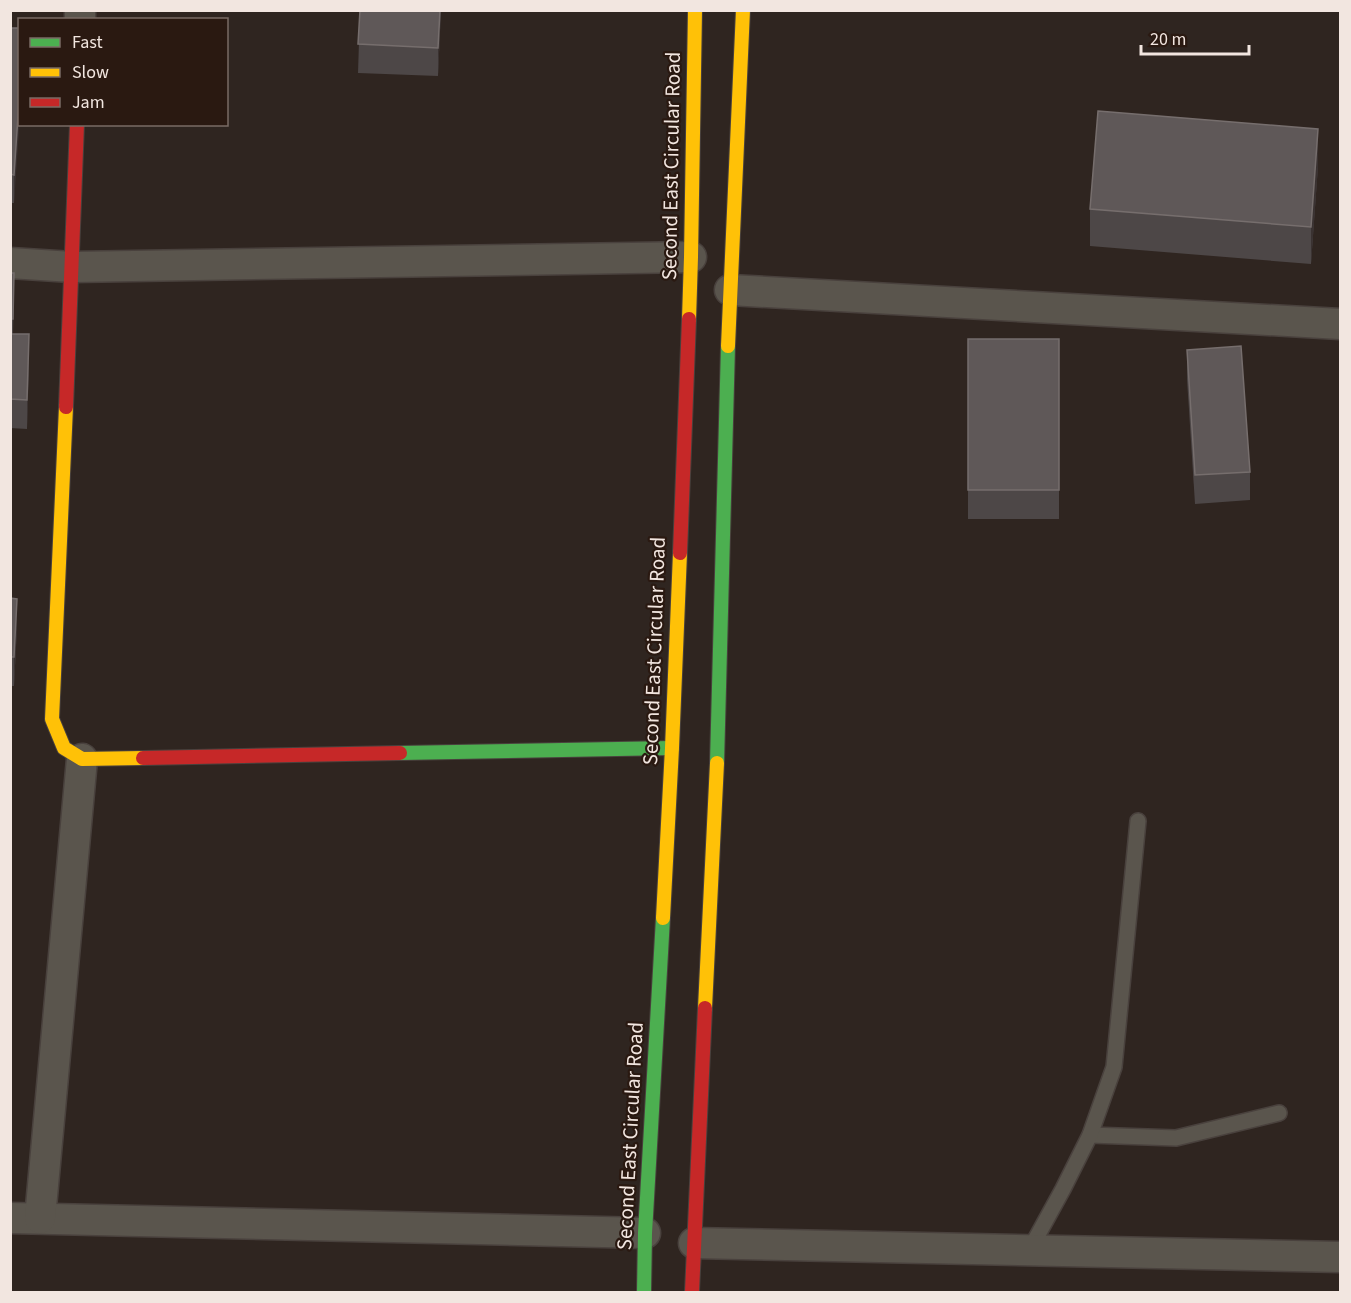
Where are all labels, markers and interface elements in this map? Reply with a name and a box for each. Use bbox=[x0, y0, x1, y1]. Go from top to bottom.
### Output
legend bbox=[18, 18, 228, 126]
scale bar bbox=[1141, 18, 1249, 56]
text: 20 m bbox=[1150, 27, 1186, 52]
text: Fast bbox=[72, 30, 103, 55]
street label: Second East Circular Road bbox=[654, 51, 688, 281]
text: Slow bbox=[72, 60, 109, 85]
text: Jam bbox=[72, 90, 105, 115]
street label: Second East Circular Road bbox=[635, 536, 673, 766]
street label: Second East Circular Road bbox=[609, 1021, 651, 1251]

